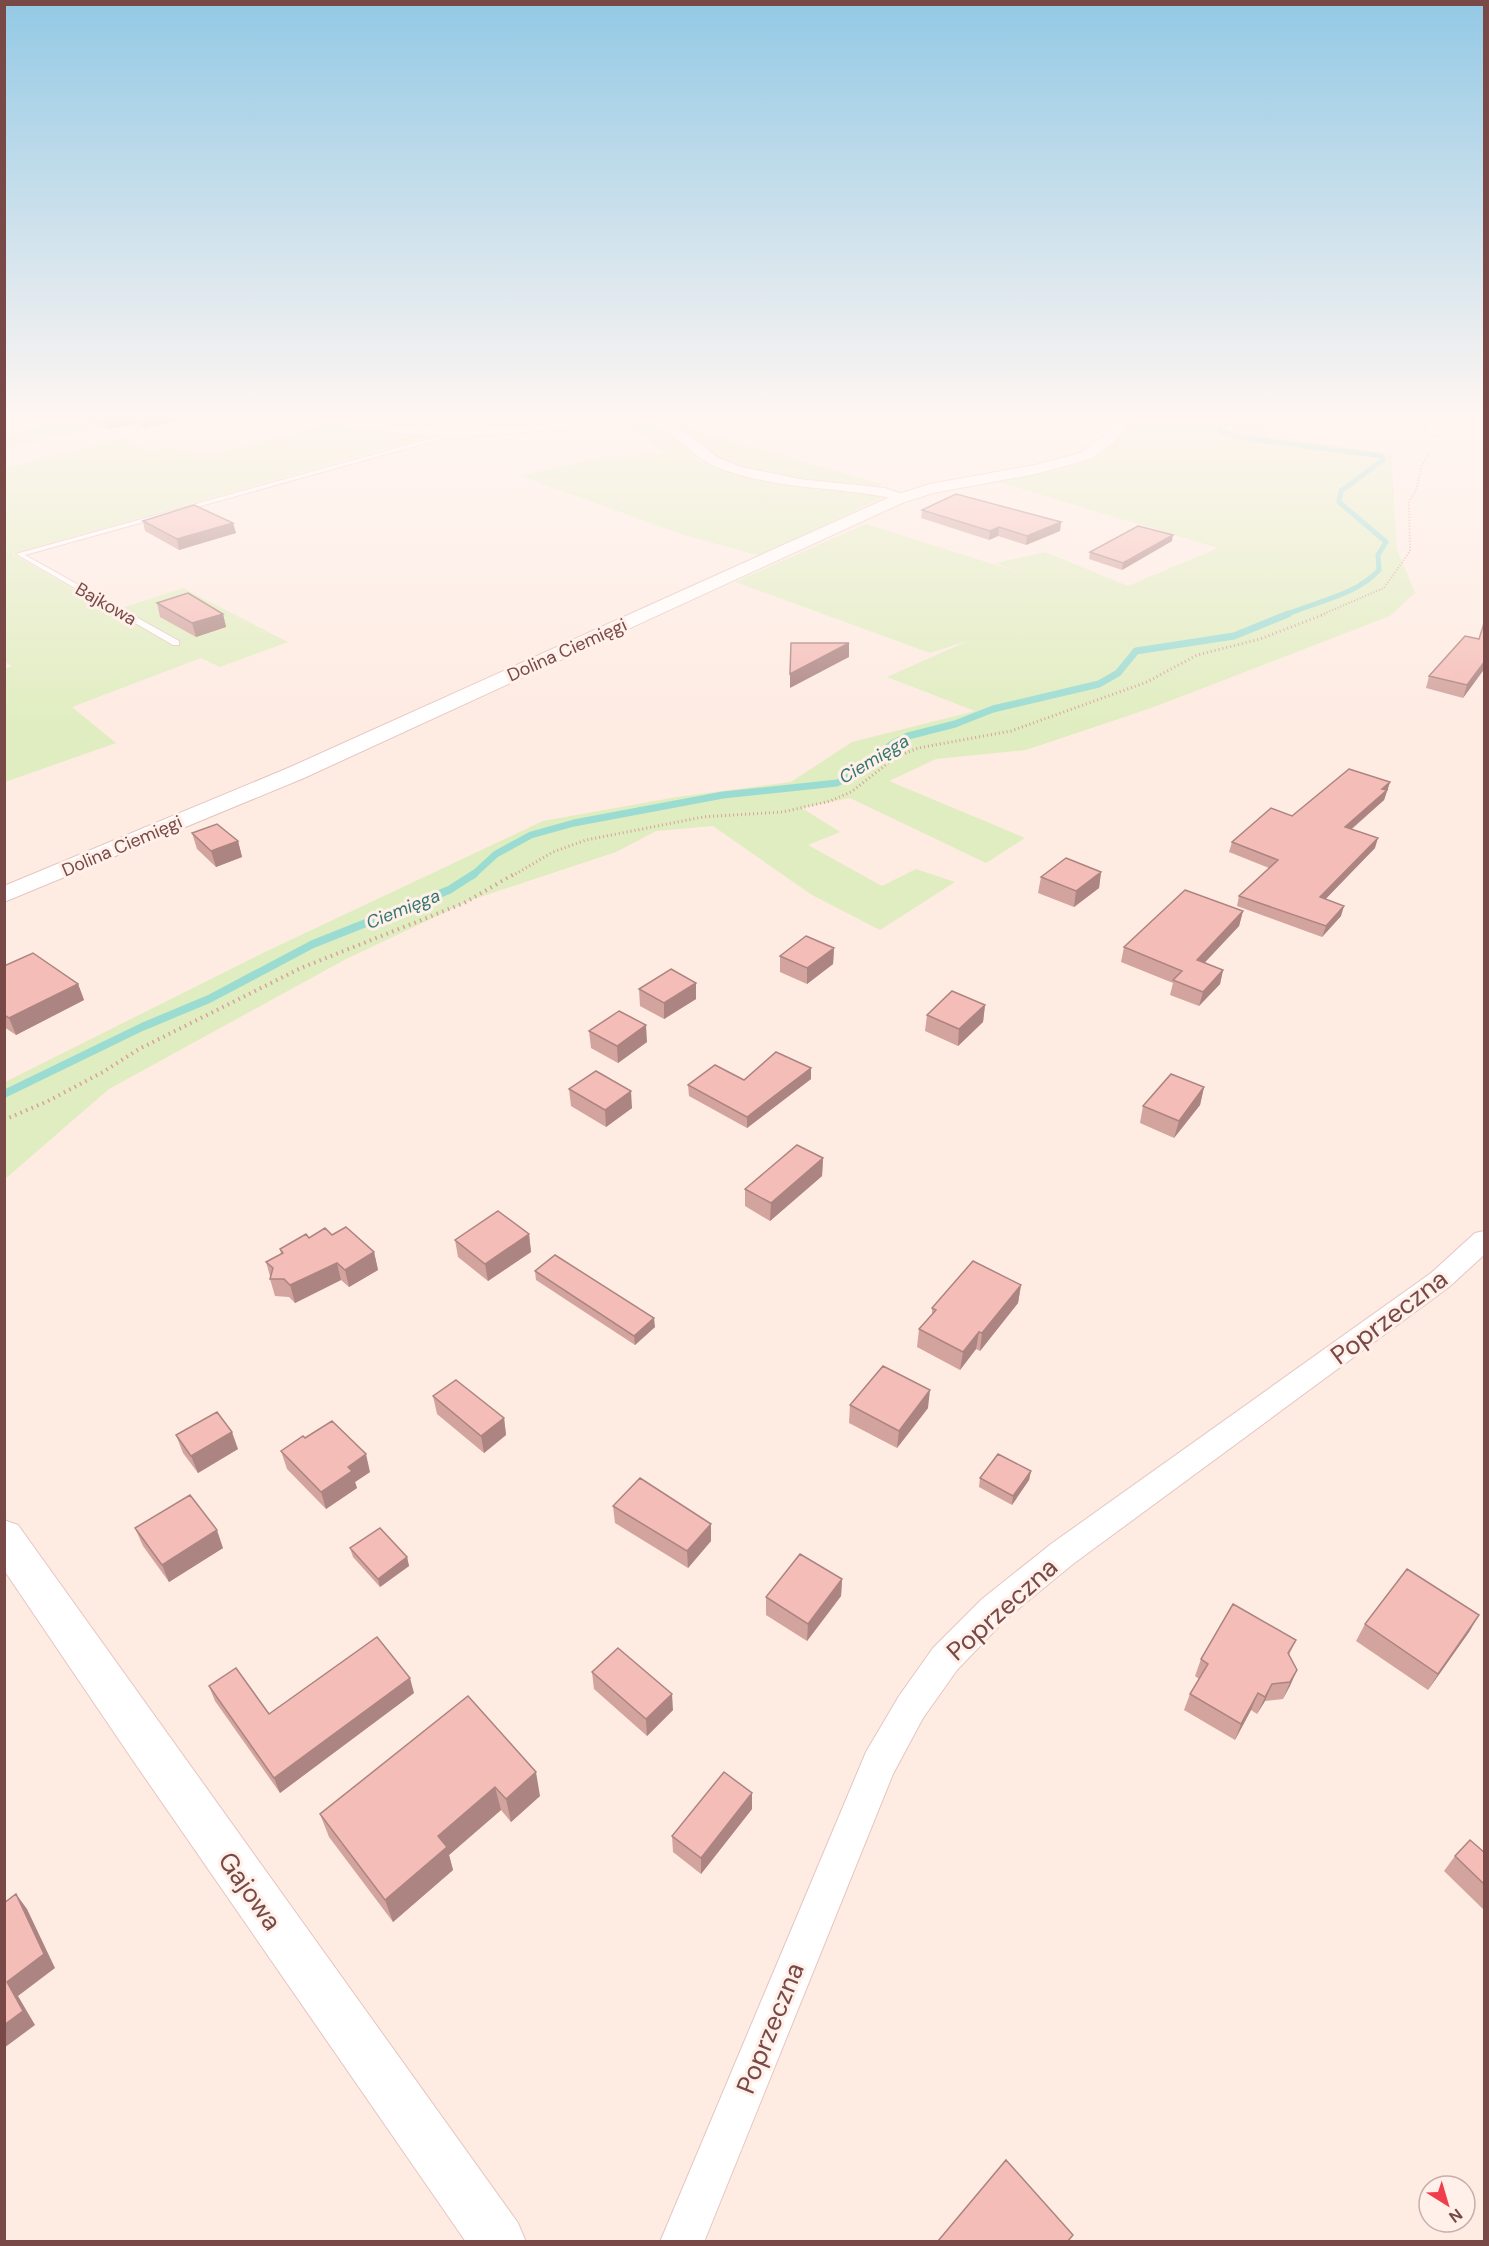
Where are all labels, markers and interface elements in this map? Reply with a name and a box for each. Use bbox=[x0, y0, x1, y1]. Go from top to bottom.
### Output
street label: Bajkowa bbox=[71, 577, 141, 631]
street label: Dolina Ciemięgi bbox=[503, 613, 631, 687]
water label: Ciemięga bbox=[834, 729, 914, 789]
street label: Dolina Ciemięgi bbox=[58, 810, 186, 882]
water label: Ciemięga bbox=[362, 883, 444, 935]
street label: Poprzeczna bbox=[1324, 1262, 1454, 1372]
street label: Poprzeczna bbox=[939, 1550, 1065, 1668]
street label: Gajowa bbox=[211, 1845, 289, 1937]
street label: Poprzeczna bbox=[728, 1958, 812, 2098]
north arrow bbox=[1417, 2174, 1477, 2234]
text: N bbox=[1445, 2204, 1467, 2227]

